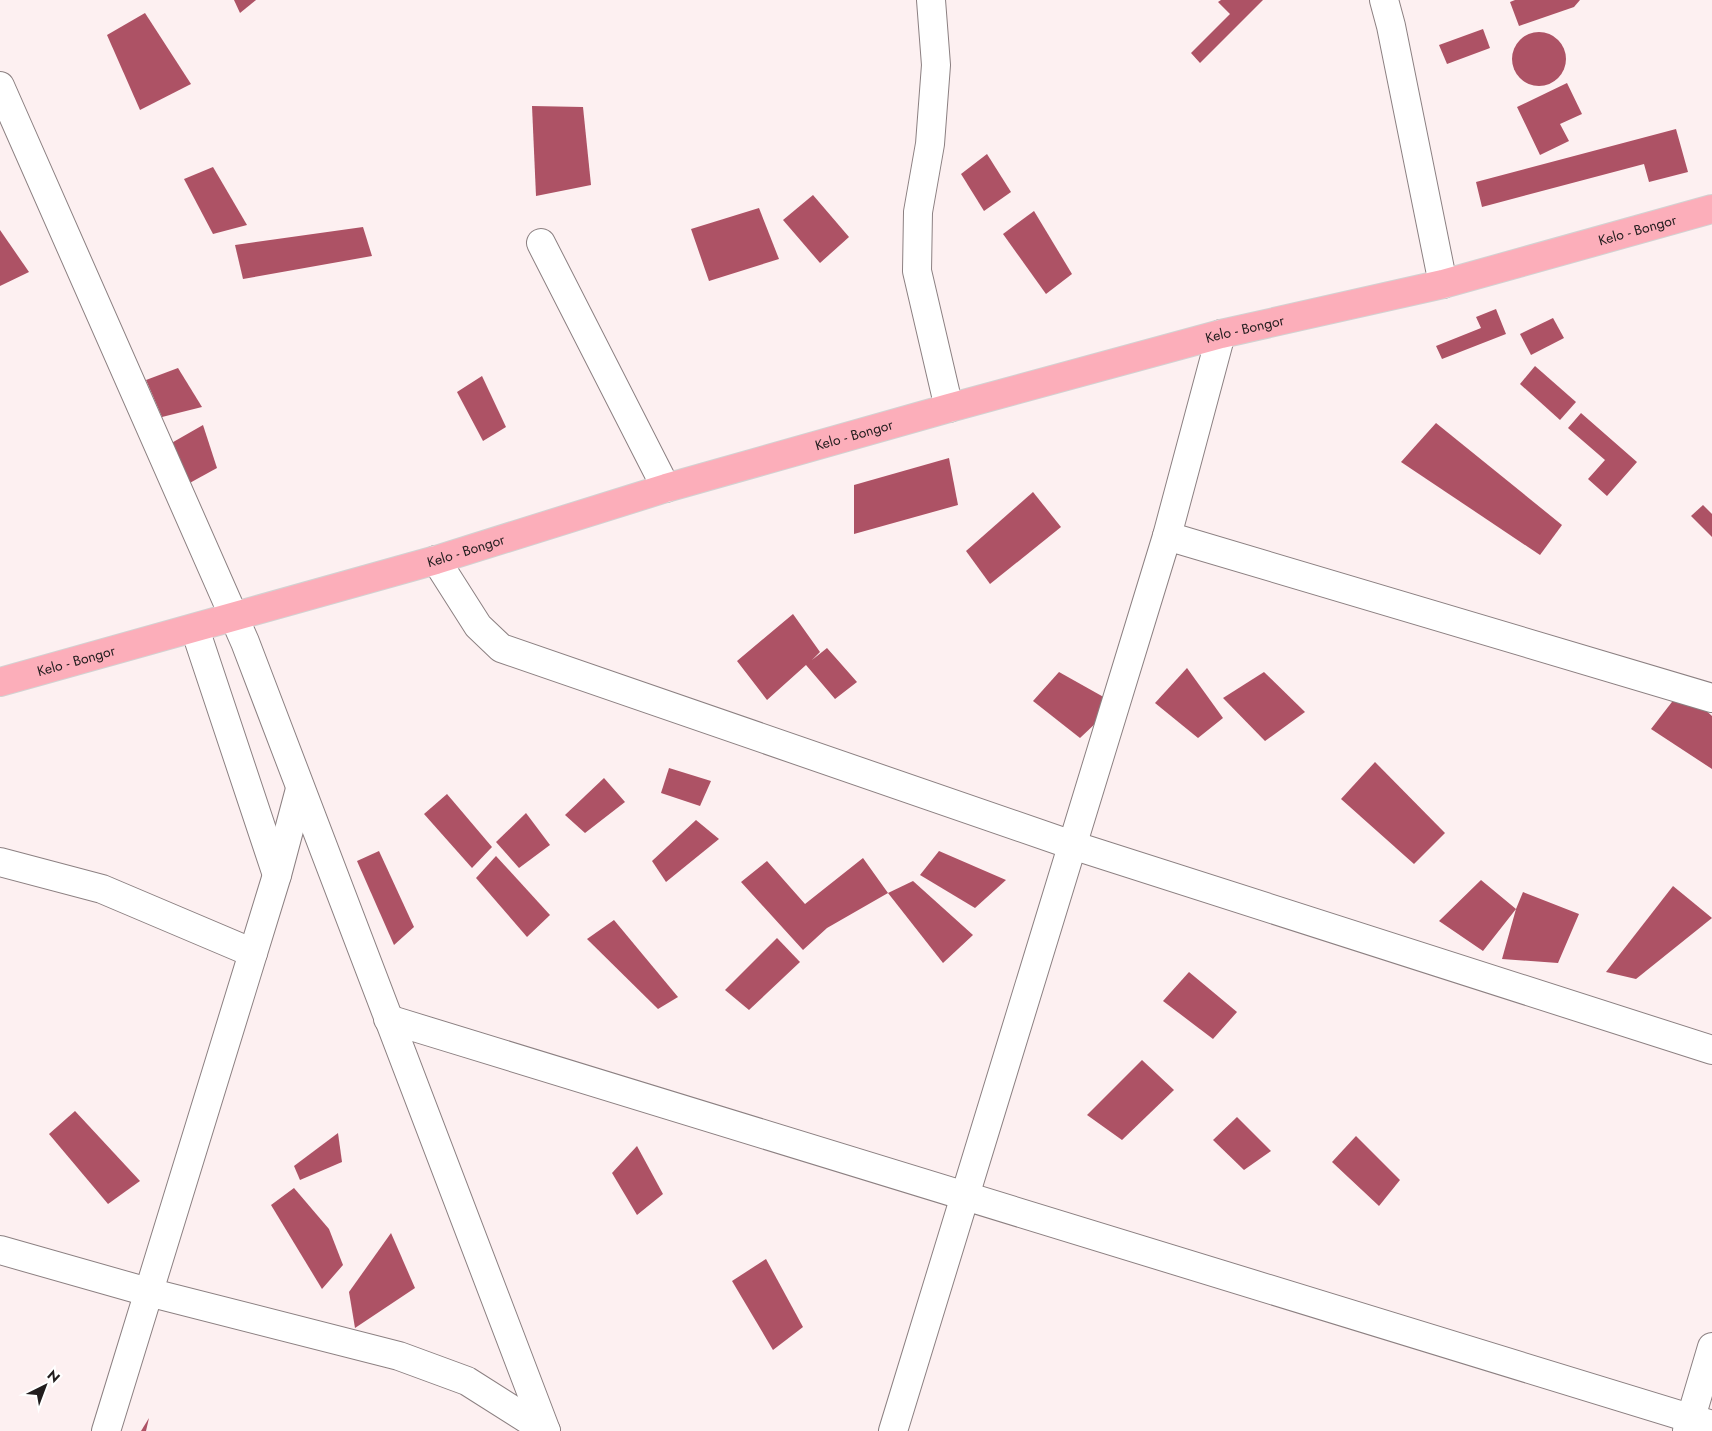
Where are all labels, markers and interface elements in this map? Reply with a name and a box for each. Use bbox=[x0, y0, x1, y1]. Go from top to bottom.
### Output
street label: Kelo - Bongor bbox=[1596, 209, 1679, 250]
street label: Kelo - Bongor bbox=[1203, 310, 1286, 348]
street label: Kelo - Bongor bbox=[813, 414, 895, 455]
street label: Kelo - Bongor bbox=[425, 529, 507, 572]
street label: Kelo - Bongor bbox=[35, 640, 118, 681]
north arrow bbox=[20, 1361, 70, 1411]
text: N bbox=[43, 1365, 65, 1387]

